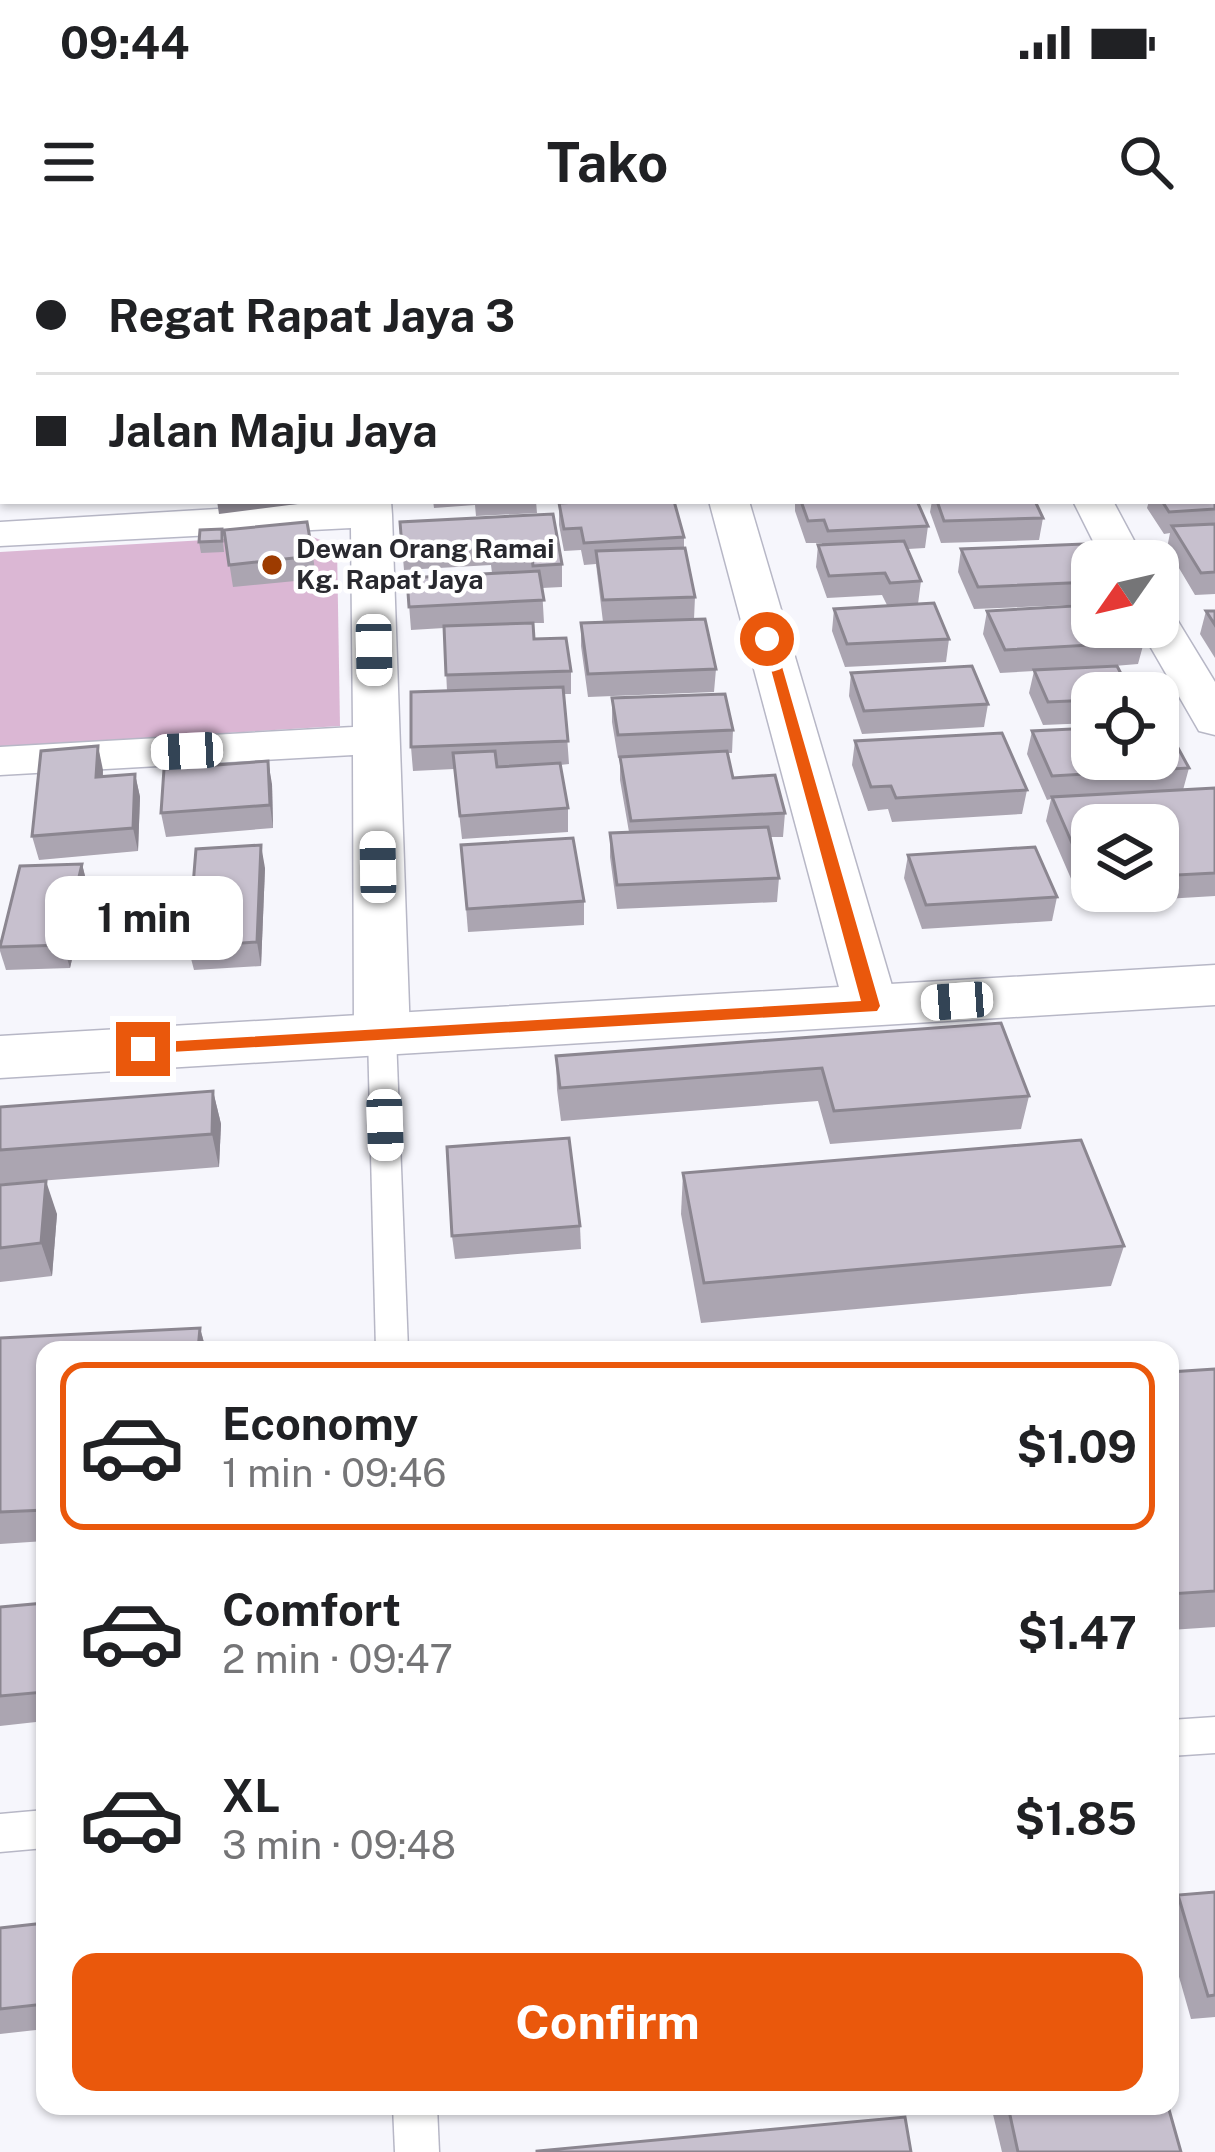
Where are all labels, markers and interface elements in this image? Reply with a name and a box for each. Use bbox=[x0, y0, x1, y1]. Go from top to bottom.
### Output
text: 09:44 bbox=[60, 16, 190, 69]
icon: menu bbox=[36, 129, 102, 195]
icon: search bbox=[1113, 129, 1179, 195]
text: Tako bbox=[547, 131, 668, 194]
text: Regat Rapat Jaya 3 bbox=[108, 289, 515, 342]
text: Jalan Maju Jaya bbox=[108, 404, 438, 457]
place label: Dewan Orang Ramai Kg. Rapat Jaya bbox=[296, 532, 555, 595]
north arrow bbox=[1071, 540, 1179, 648]
map controls bbox=[1071, 540, 1179, 912]
marker: Dewan Orang Ramai Kg. Rapat Jaya bbox=[259, 552, 285, 578]
route start bbox=[740, 612, 794, 666]
car bbox=[355, 614, 393, 686]
button: locate bbox=[1071, 672, 1179, 780]
car bbox=[150, 731, 224, 771]
button: layers bbox=[1071, 804, 1179, 912]
car bbox=[359, 831, 397, 903]
callout: 1 min bbox=[44, 875, 242, 959]
text: 1 min bbox=[97, 895, 191, 941]
car bbox=[920, 981, 994, 1021]
route end bbox=[116, 1022, 170, 1076]
car bbox=[366, 1088, 404, 1162]
icon: car bbox=[78, 1392, 186, 1500]
text: Economy bbox=[222, 1397, 418, 1450]
text: $1.09 bbox=[1016, 1420, 1137, 1473]
text: 1 min · 09:46 bbox=[222, 1450, 446, 1496]
icon: car bbox=[78, 1578, 186, 1686]
text: Comfort bbox=[222, 1583, 401, 1636]
text: $1.47 bbox=[1017, 1606, 1137, 1659]
text: 2 min · 09:47 bbox=[222, 1636, 453, 1682]
icon: car bbox=[78, 1764, 186, 1872]
text: XL bbox=[222, 1769, 280, 1822]
text: $1.85 bbox=[1014, 1792, 1137, 1845]
text: 3 min · 09:48 bbox=[222, 1822, 456, 1868]
button: Confirm bbox=[72, 1953, 1143, 2091]

